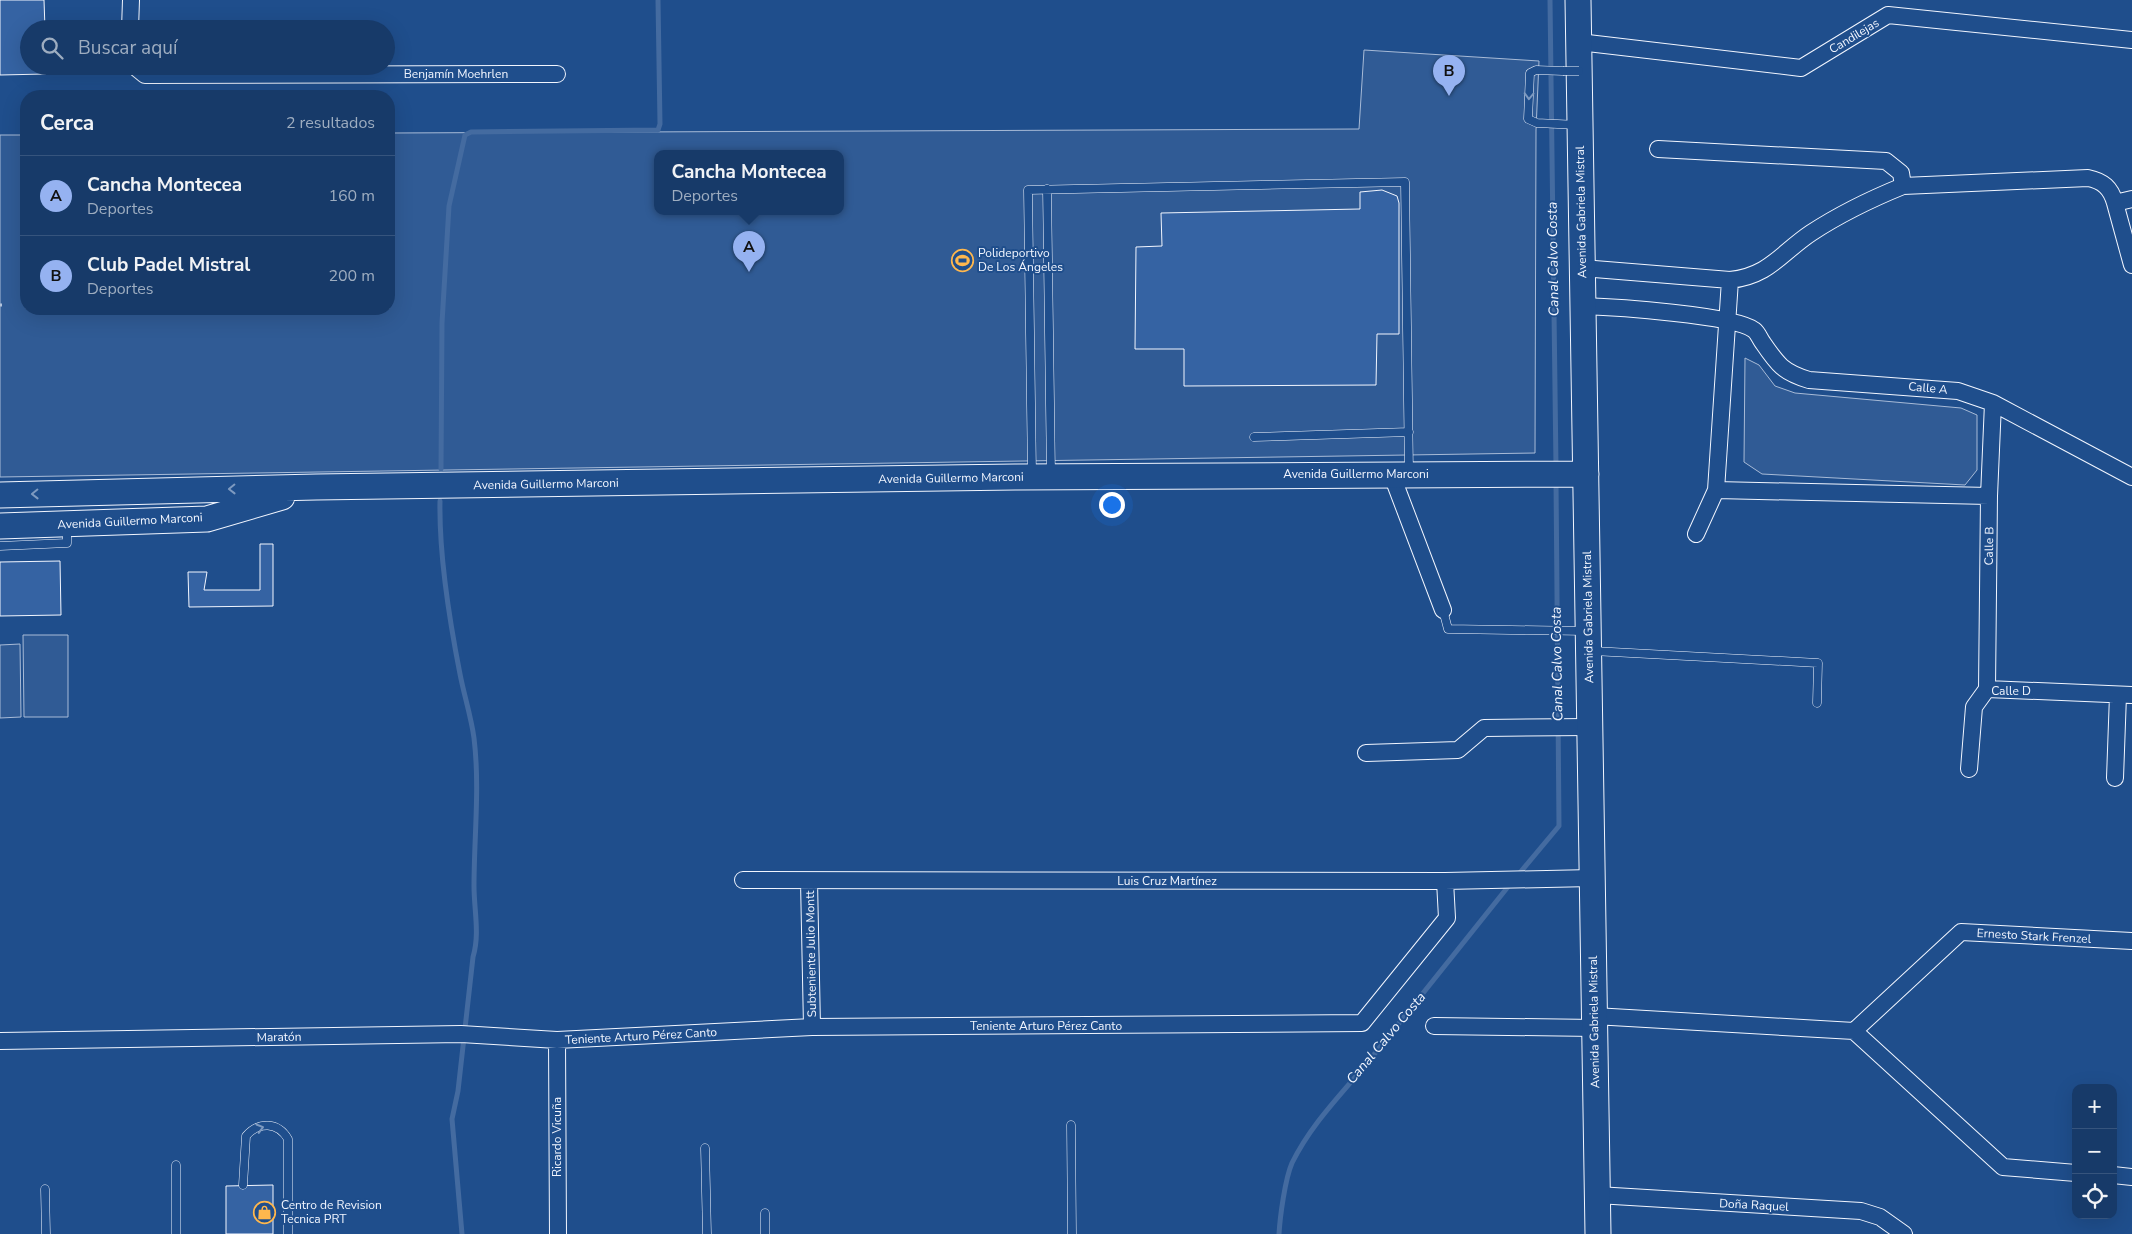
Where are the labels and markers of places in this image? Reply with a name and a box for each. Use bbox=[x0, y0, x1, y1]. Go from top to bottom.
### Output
pin: B bbox=[1433, 55, 1465, 96]
pin: A bbox=[733, 231, 765, 272]
place label: Polideportivo De Los Ángeles bbox=[978, 245, 1063, 275]
sports icon: Polideportivo De Los Ángeles bbox=[950, 248, 974, 272]
place label: Centro de Revision Tecnica PRT bbox=[281, 1197, 382, 1227]
shop icon: Centro de Revision Tecnica PRT bbox=[253, 1200, 277, 1224]

